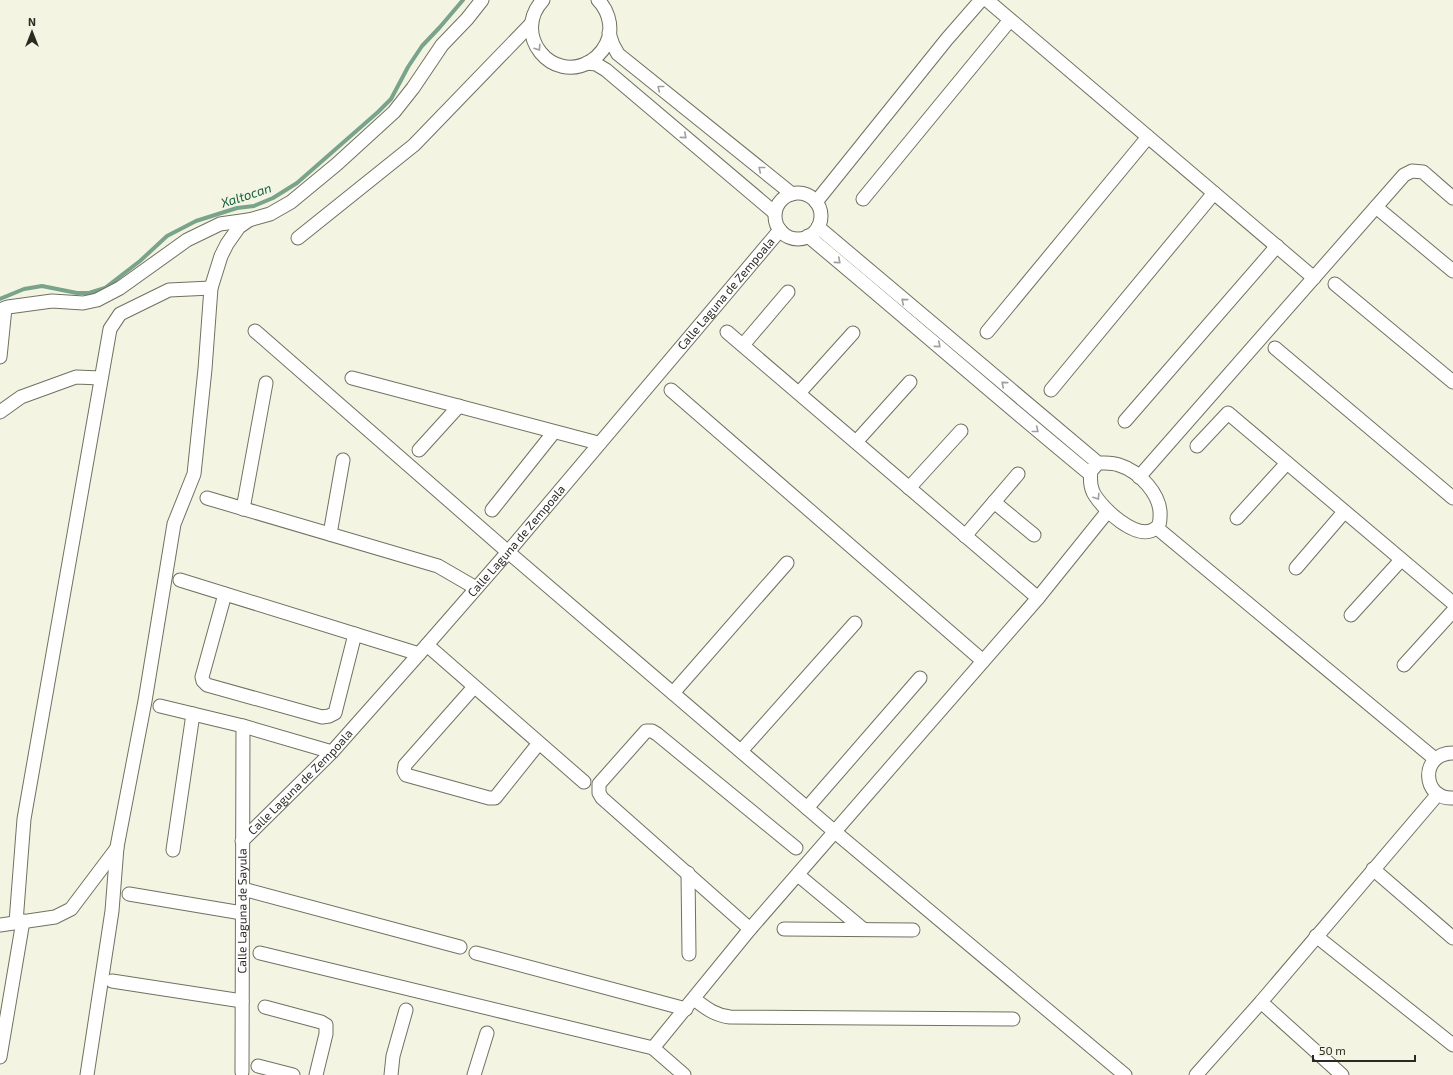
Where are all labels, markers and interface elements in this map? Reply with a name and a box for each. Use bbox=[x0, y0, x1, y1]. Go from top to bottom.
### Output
north arrow bbox=[12, 12, 52, 52]
text: N bbox=[28, 15, 36, 28]
one-way arrow bbox=[533, 44, 541, 51]
one-way arrow bbox=[658, 85, 665, 92]
one-way arrow bbox=[679, 132, 686, 139]
one-way arrow bbox=[759, 167, 766, 174]
water label: Xaltocan bbox=[218, 179, 273, 211]
street label: Calle Laguna de Zempoala bbox=[674, 234, 777, 352]
one-way arrow bbox=[834, 257, 841, 264]
one-way arrow bbox=[902, 298, 909, 305]
one-way arrow bbox=[933, 341, 940, 348]
one-way arrow bbox=[1001, 382, 1009, 389]
one-way arrow bbox=[1031, 425, 1039, 432]
street label: Calle Laguna de Zempoala bbox=[464, 482, 568, 599]
one-way arrow bbox=[1092, 493, 1099, 500]
street label: Calle Laguna de Zempoala bbox=[245, 726, 355, 837]
street label: Calle Laguna de Sayula bbox=[234, 848, 249, 974]
scale bar bbox=[1313, 1037, 1415, 1063]
text: 50 m bbox=[1319, 1043, 1346, 1057]

